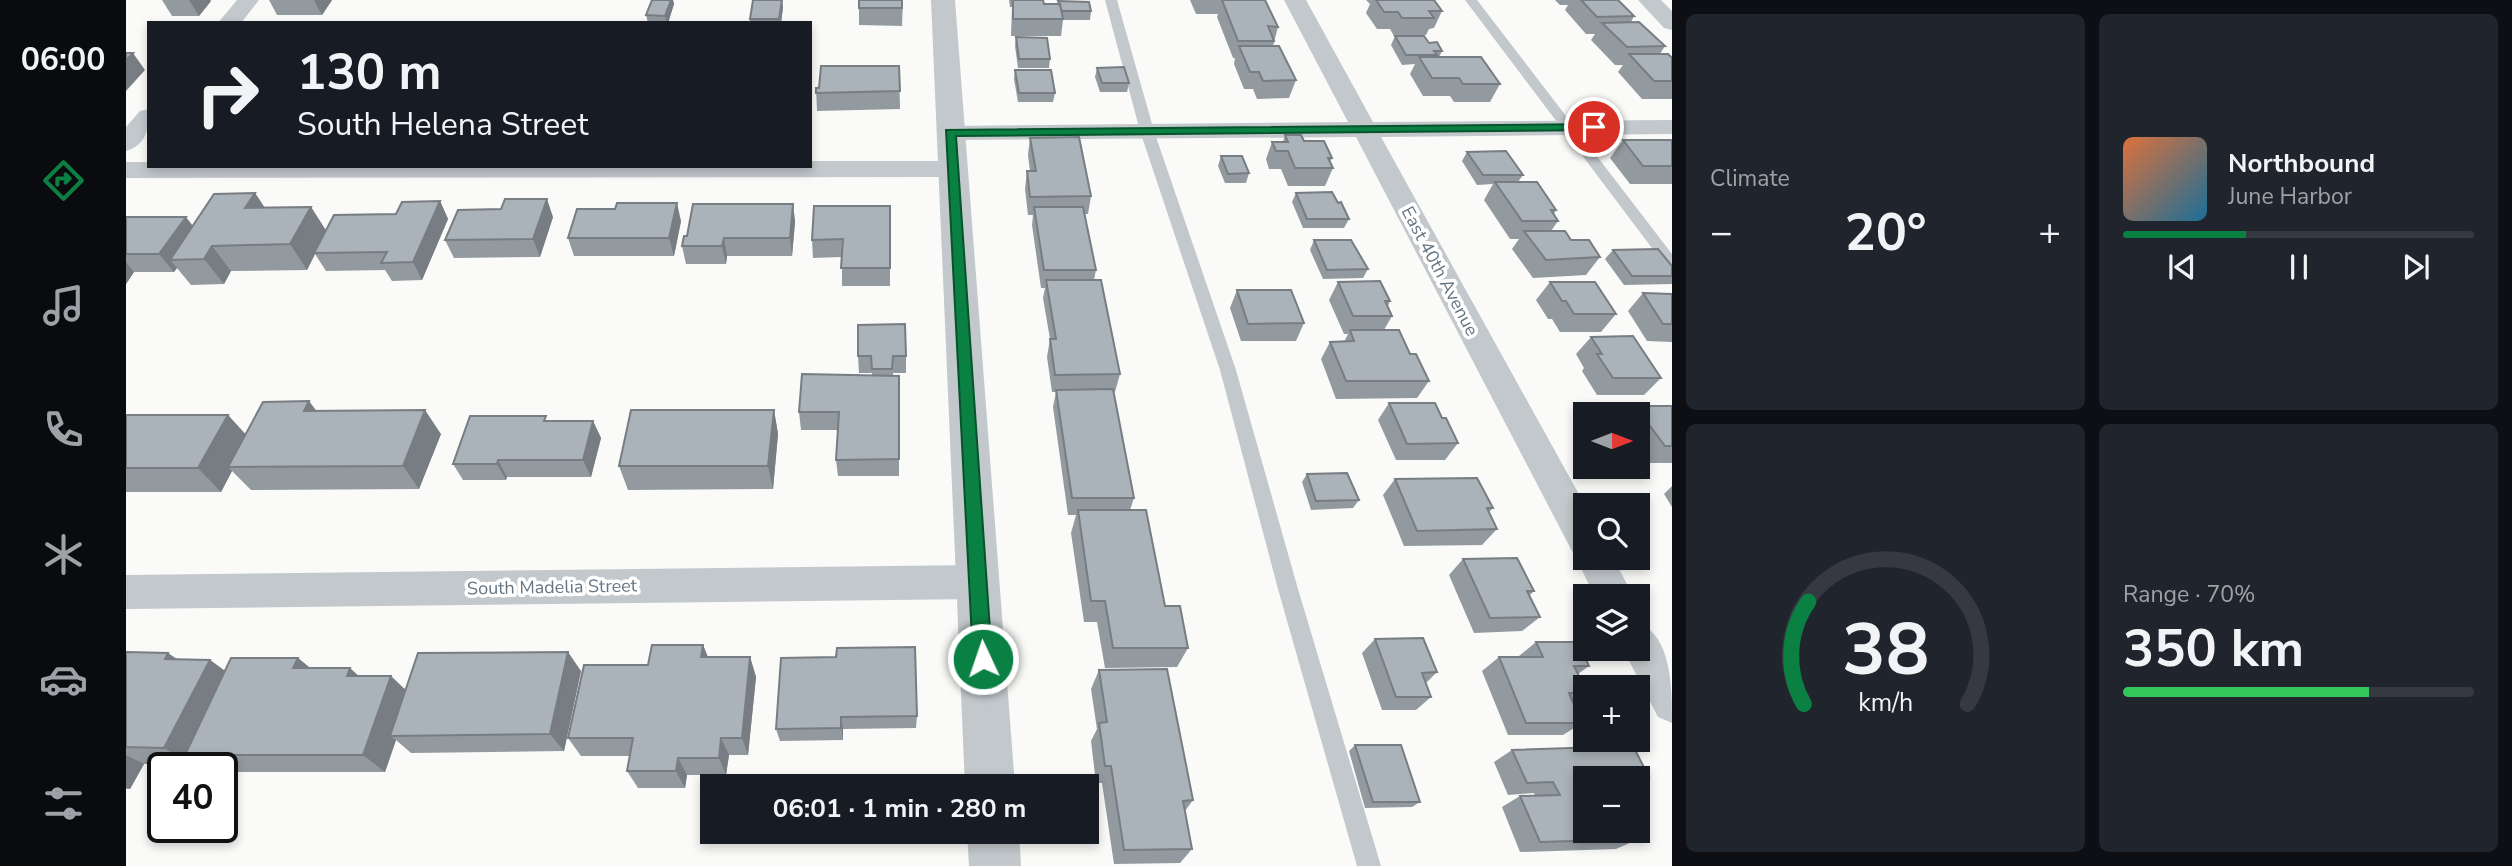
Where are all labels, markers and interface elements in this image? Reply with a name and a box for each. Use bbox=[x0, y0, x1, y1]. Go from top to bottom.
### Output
text: 06:00 bbox=[21, 38, 105, 81]
text: 130 m bbox=[297, 39, 441, 106]
icon: right bbox=[182, 49, 273, 140]
pin bbox=[1564, 97, 1624, 157]
text: South Helena Street bbox=[297, 103, 588, 146]
icon: arrive bbox=[1575, 108, 1613, 146]
text: Northbound bbox=[2228, 146, 2375, 181]
icon: directions bbox=[39, 156, 88, 205]
text: Climate bbox=[1710, 163, 1790, 194]
text: June Harbor bbox=[2228, 181, 2352, 212]
text: 20° bbox=[1844, 197, 1927, 268]
street label: East 40th Avenue bbox=[1396, 202, 1484, 340]
text: − bbox=[1710, 207, 1733, 258]
text: + bbox=[2038, 207, 2061, 258]
icon: previous bbox=[2163, 248, 2201, 286]
icon: pause bbox=[2280, 248, 2318, 286]
icon: next bbox=[2397, 248, 2435, 286]
icon: music bbox=[39, 281, 88, 330]
north arrow bbox=[1573, 402, 1650, 480]
map controls bbox=[1573, 402, 1650, 843]
icon: phone bbox=[39, 405, 88, 454]
button: search bbox=[1573, 493, 1650, 570]
icon: climate bbox=[39, 530, 88, 579]
street label: South Madelia Street bbox=[467, 574, 638, 600]
text: Range · 70% bbox=[2123, 579, 2255, 610]
button: layers bbox=[1573, 584, 1650, 661]
text: 38 bbox=[1842, 600, 1929, 700]
text: 350 km bbox=[2123, 613, 2304, 684]
position arrow bbox=[946, 622, 1020, 696]
icon: car bbox=[39, 655, 88, 704]
button: + bbox=[1573, 675, 1650, 752]
text: km/h bbox=[1858, 686, 1913, 720]
speed limit sign: 40 bbox=[147, 752, 238, 843]
button: − bbox=[1573, 766, 1650, 843]
icon: filters bbox=[39, 779, 88, 828]
text: 06:01 · 1 min · 280 m bbox=[773, 791, 1026, 826]

